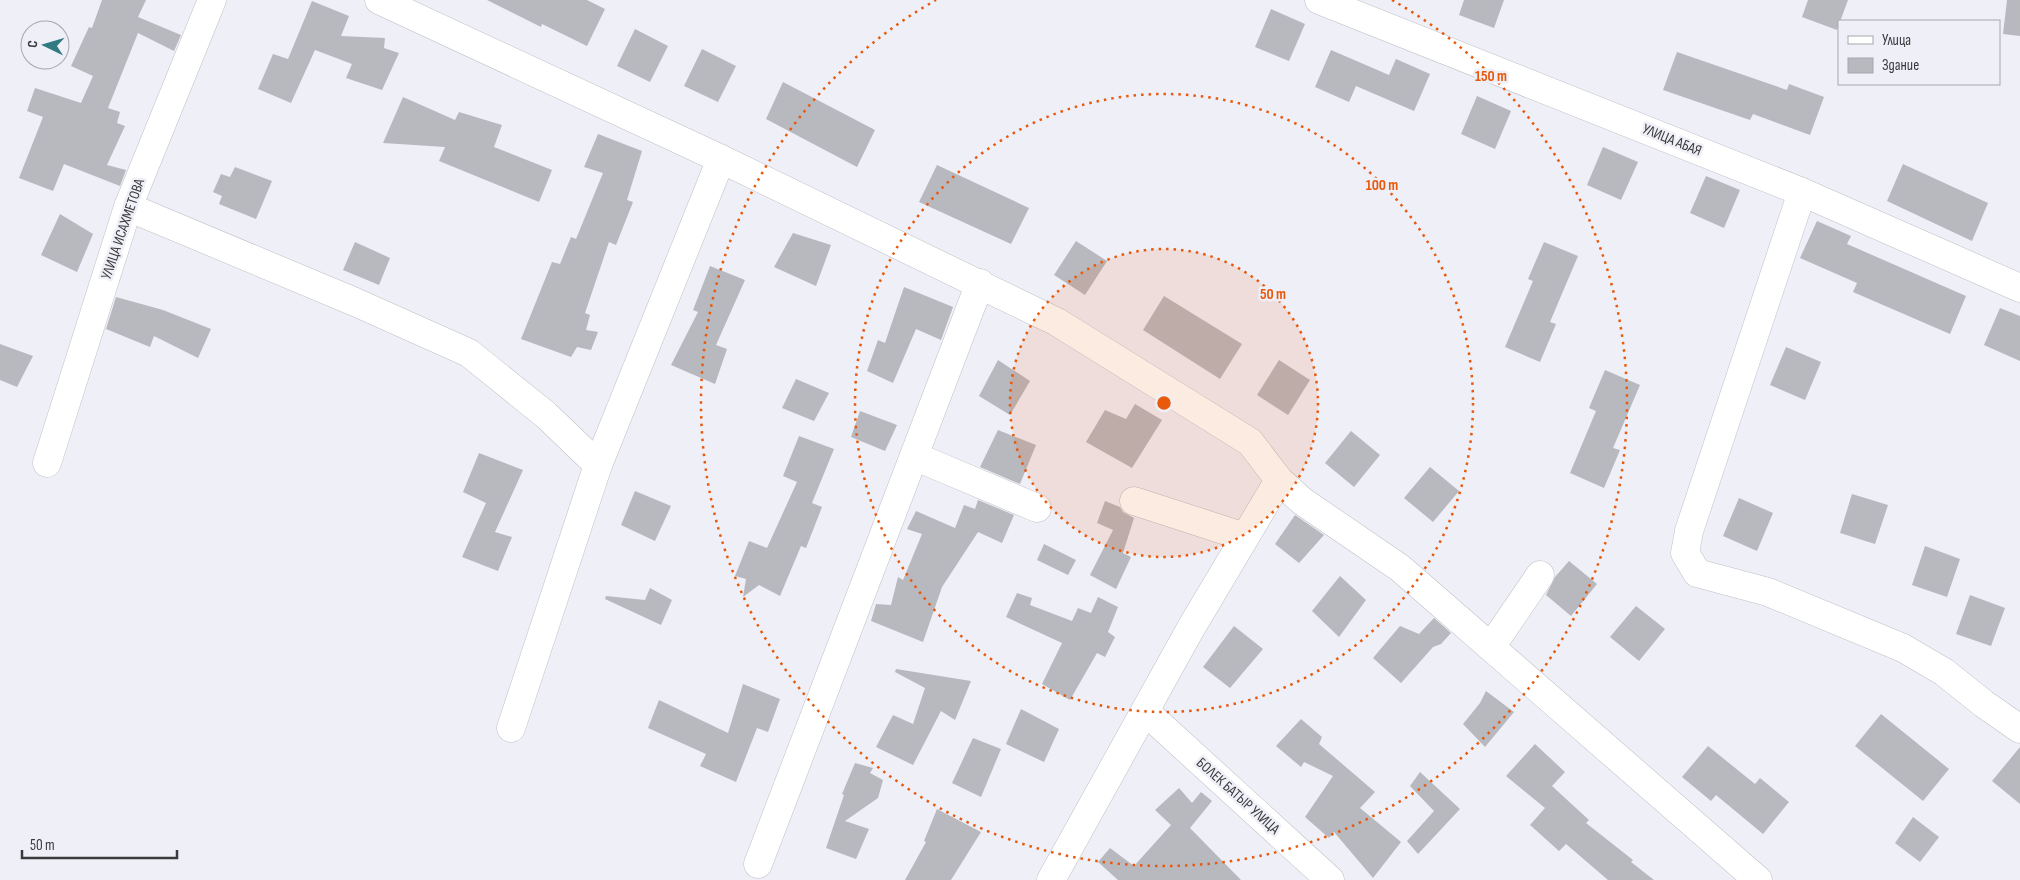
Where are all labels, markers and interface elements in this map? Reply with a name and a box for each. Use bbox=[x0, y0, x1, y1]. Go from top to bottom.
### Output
north arrow bbox=[20, 20, 70, 70]
legend bbox=[1838, 20, 2000, 85]
text: Улица bbox=[1882, 31, 1911, 50]
text: С bbox=[24, 40, 41, 48]
text: Здание bbox=[1882, 56, 1919, 75]
text: 150 m bbox=[1475, 67, 1507, 86]
street label: УЛИЦА АБАЯ bbox=[1640, 120, 1704, 160]
street label: УЛИЦА ИСАХМЕТОВА bbox=[97, 176, 149, 282]
text: 100 m bbox=[1366, 176, 1398, 195]
text: 50 m bbox=[1260, 285, 1286, 304]
centre of rings bbox=[1155, 394, 1173, 412]
street label: БОЛЕК БАТЫР УЛИЦА bbox=[1192, 753, 1284, 839]
scale bar bbox=[22, 828, 178, 860]
text: 50 m bbox=[30, 836, 55, 855]

